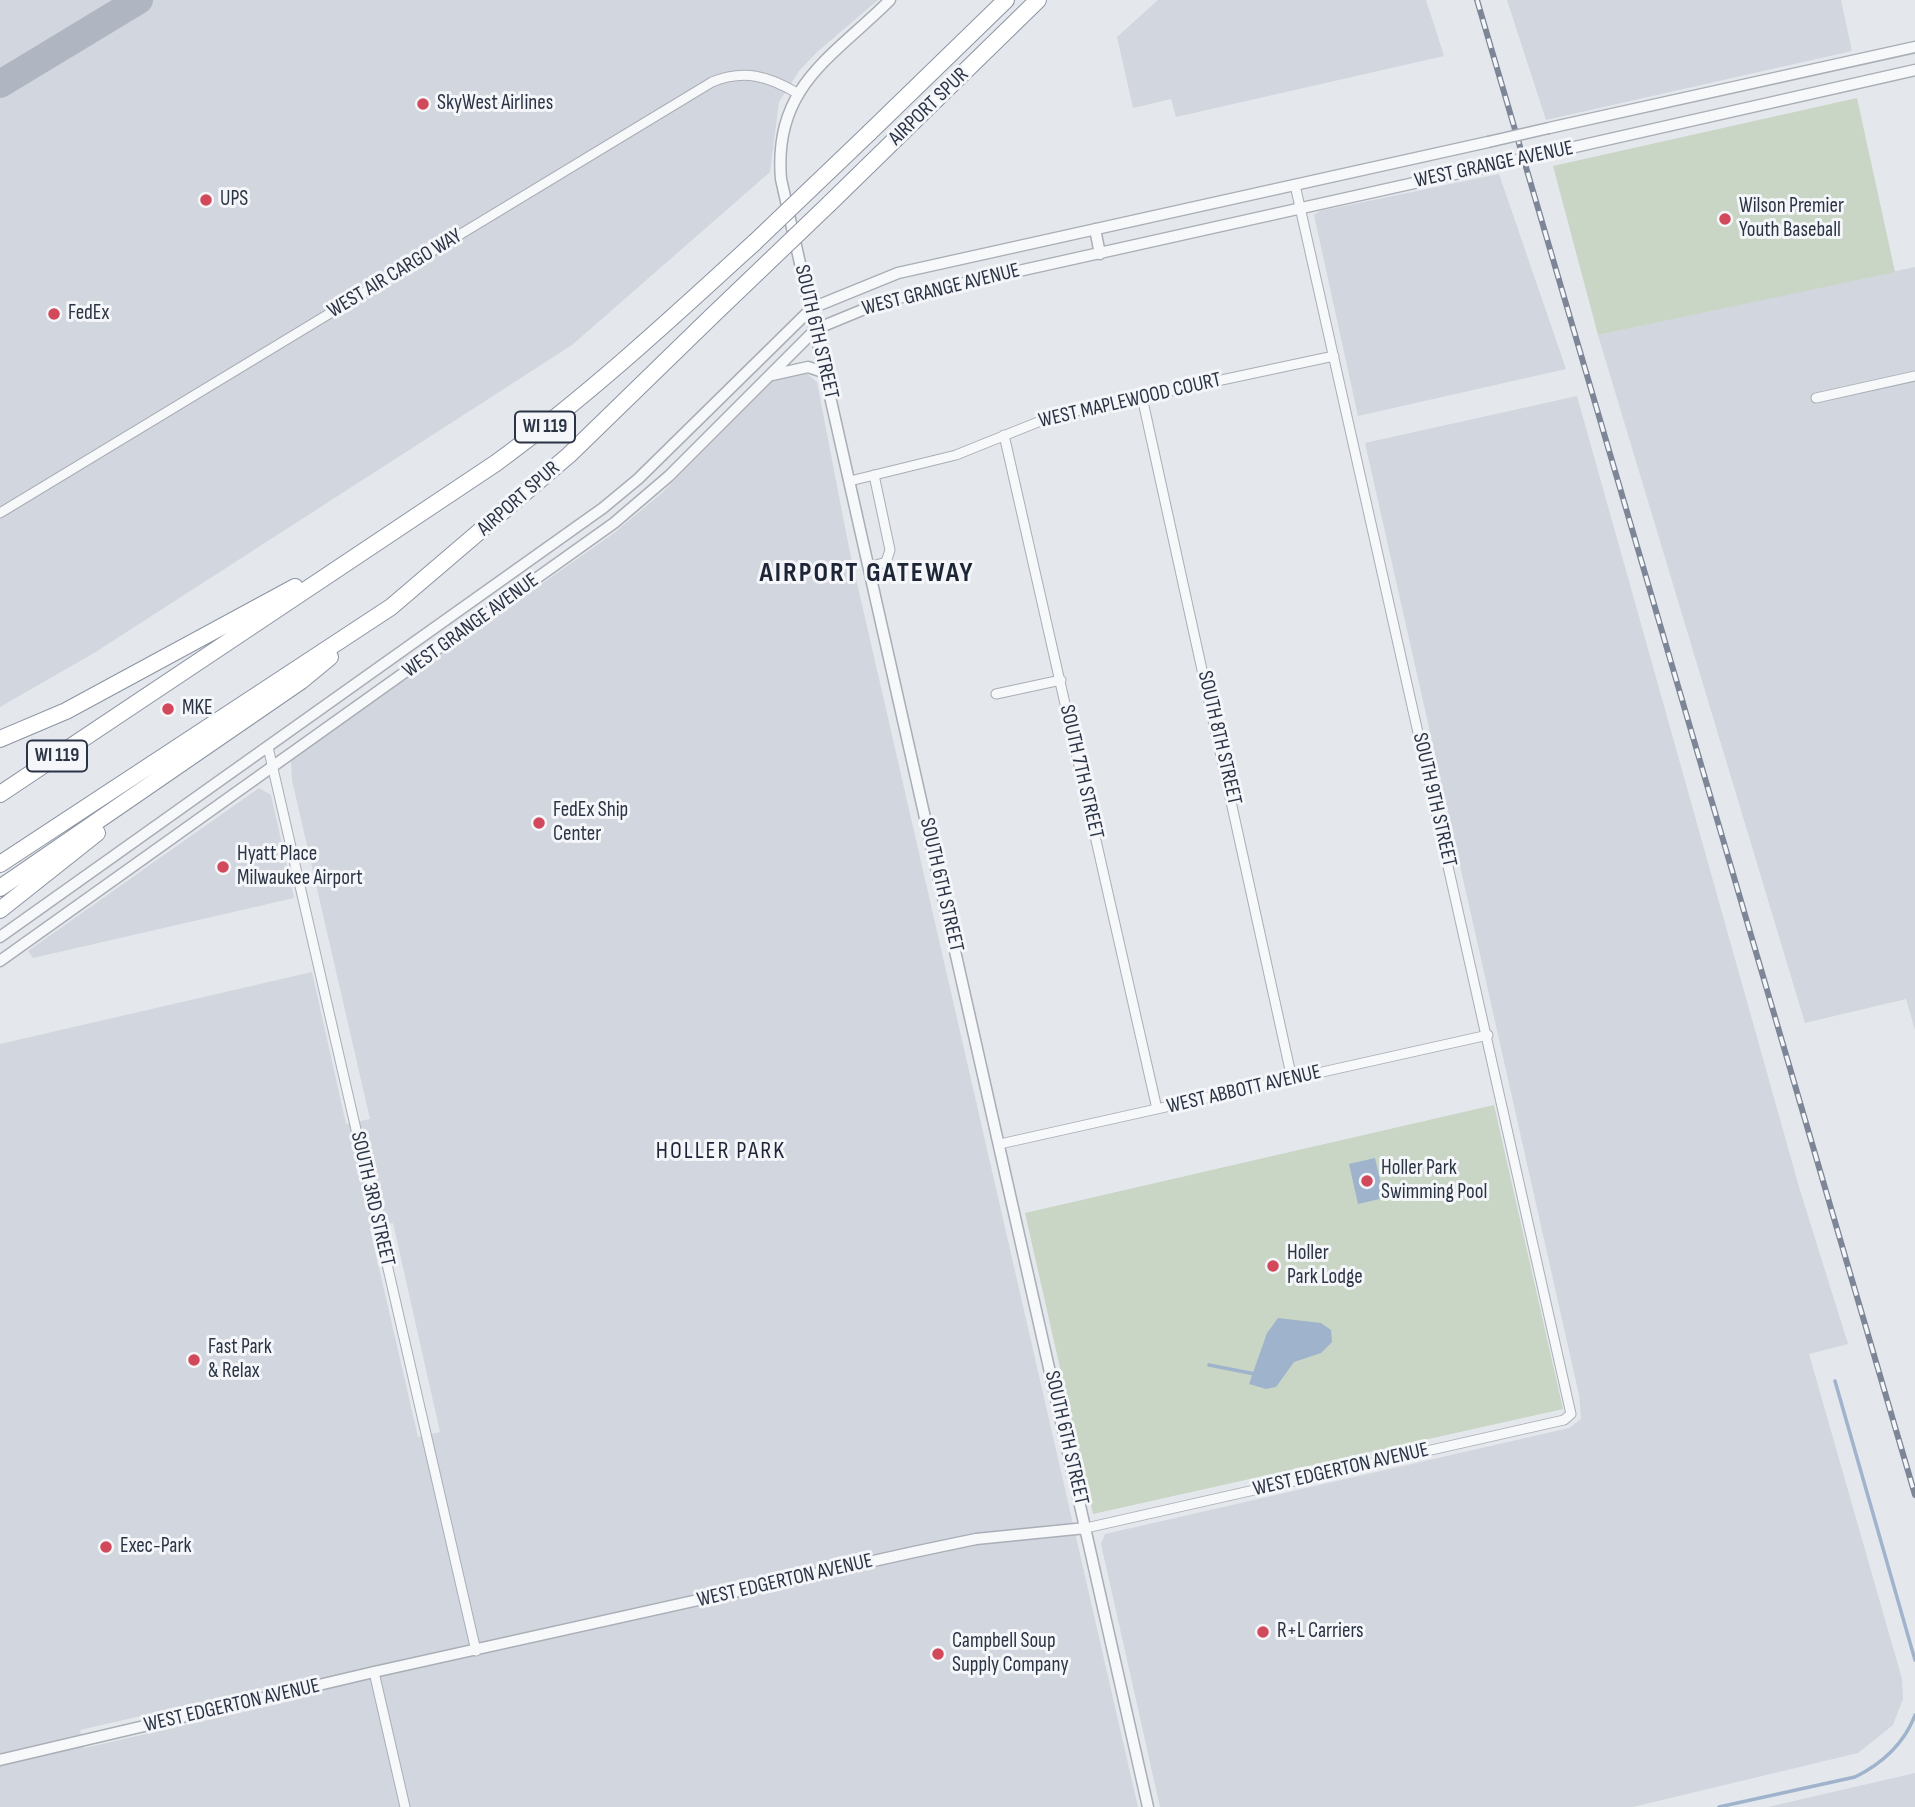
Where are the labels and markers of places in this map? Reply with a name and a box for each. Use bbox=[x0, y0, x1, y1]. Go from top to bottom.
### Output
place label: SkyWest Airlines bbox=[437, 91, 553, 117]
marker: SkyWest Airlines bbox=[415, 96, 431, 112]
place label: UPS bbox=[220, 187, 248, 213]
marker: UPS bbox=[198, 192, 214, 208]
place label: Wilson Premier Youth Baseball bbox=[1739, 194, 1844, 244]
marker: Wilson Premier Youth Baseball bbox=[1717, 211, 1733, 227]
place label: FedEx bbox=[68, 301, 109, 327]
marker: FedEx bbox=[46, 306, 62, 322]
place label: MKE bbox=[182, 696, 213, 722]
marker: MKE bbox=[160, 701, 176, 717]
place label: FedEx Ship Center bbox=[553, 798, 628, 848]
marker: FedEx Ship Center bbox=[531, 815, 547, 831]
place label: Hyatt Place Milwaukee Airport bbox=[237, 842, 363, 892]
marker: Hyatt Place Milwaukee Airport bbox=[215, 859, 231, 875]
place label: Holler Park Swimming Pool bbox=[1381, 1156, 1487, 1206]
marker: Holler Park Swimming Pool bbox=[1359, 1173, 1375, 1189]
place label: Holler Park Lodge bbox=[1287, 1241, 1363, 1291]
marker: Holler Park Lodge bbox=[1265, 1258, 1281, 1274]
place label: Fast Park & Relax bbox=[208, 1335, 272, 1385]
marker: Fast Park & Relax bbox=[186, 1352, 202, 1368]
place label: Exec-Park bbox=[120, 1534, 191, 1560]
marker: Exec-Park bbox=[98, 1539, 114, 1555]
place label: R+L Carriers bbox=[1277, 1619, 1364, 1645]
marker: R+L Carriers bbox=[1255, 1624, 1271, 1640]
place label: Campbell Soup Supply Company bbox=[952, 1629, 1068, 1679]
marker: Campbell Soup Supply Company bbox=[930, 1646, 946, 1662]

